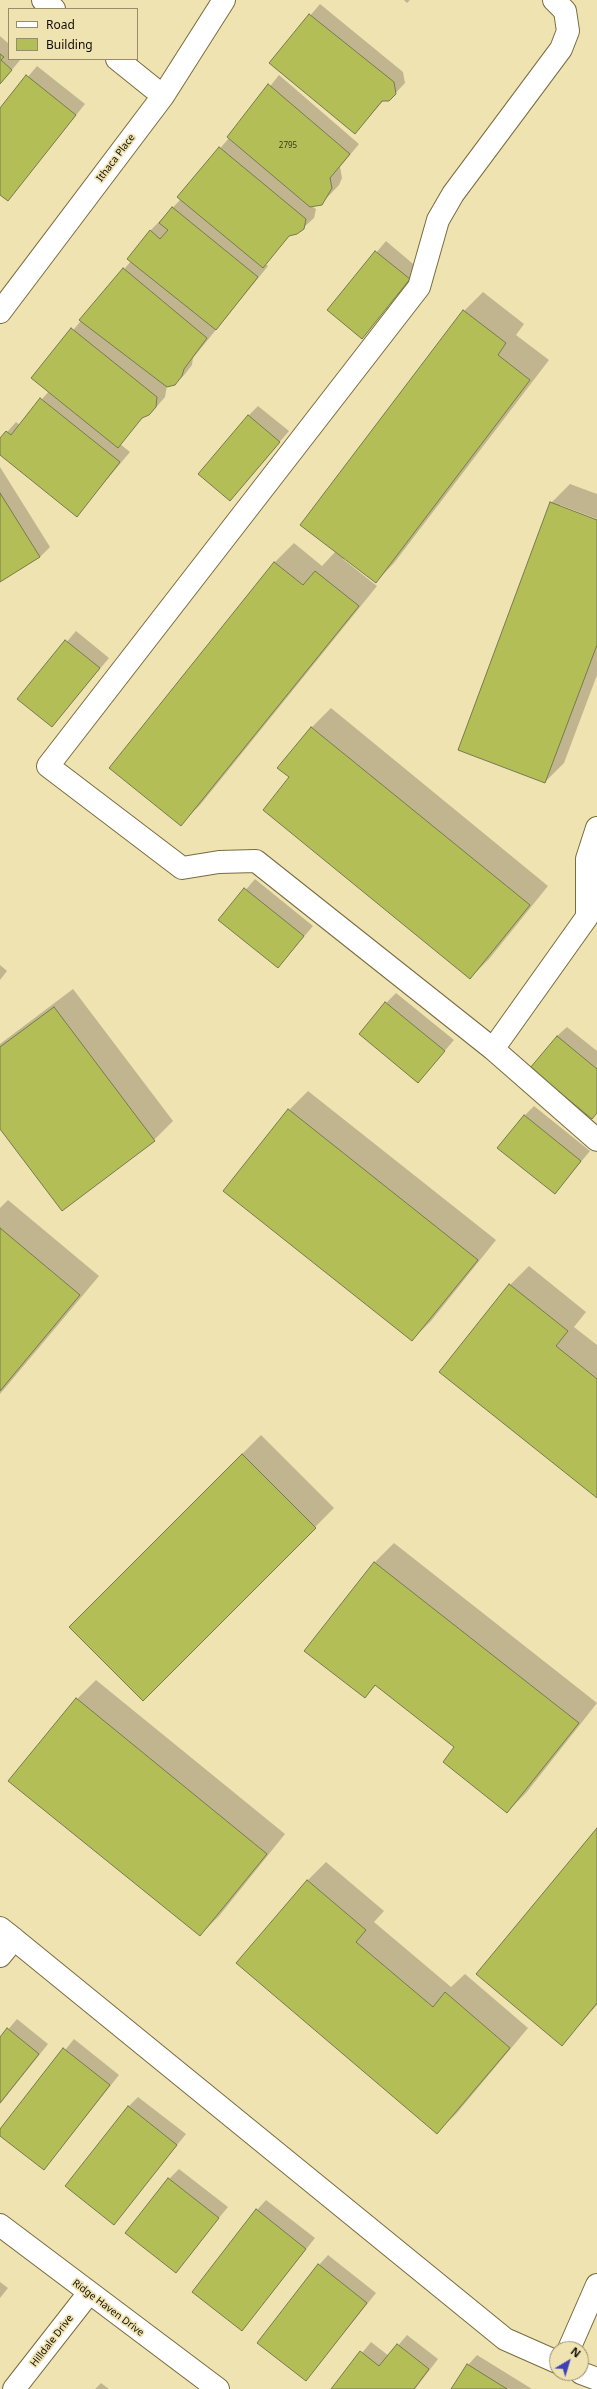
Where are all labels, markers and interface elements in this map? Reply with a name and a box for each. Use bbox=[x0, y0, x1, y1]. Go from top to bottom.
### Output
legend bbox=[8, 8, 138, 60]
text: Road bbox=[46, 16, 75, 33]
text: Building bbox=[46, 36, 93, 53]
street label: Ithaca Place bbox=[94, 132, 138, 184]
house number: 2795 bbox=[279, 141, 297, 151]
street label: Ridge Haven Drive bbox=[70, 2277, 146, 2339]
street label: Hilldale Drive bbox=[28, 2313, 76, 2369]
north arrow bbox=[549, 2341, 589, 2381]
text: N bbox=[568, 2343, 584, 2361]

